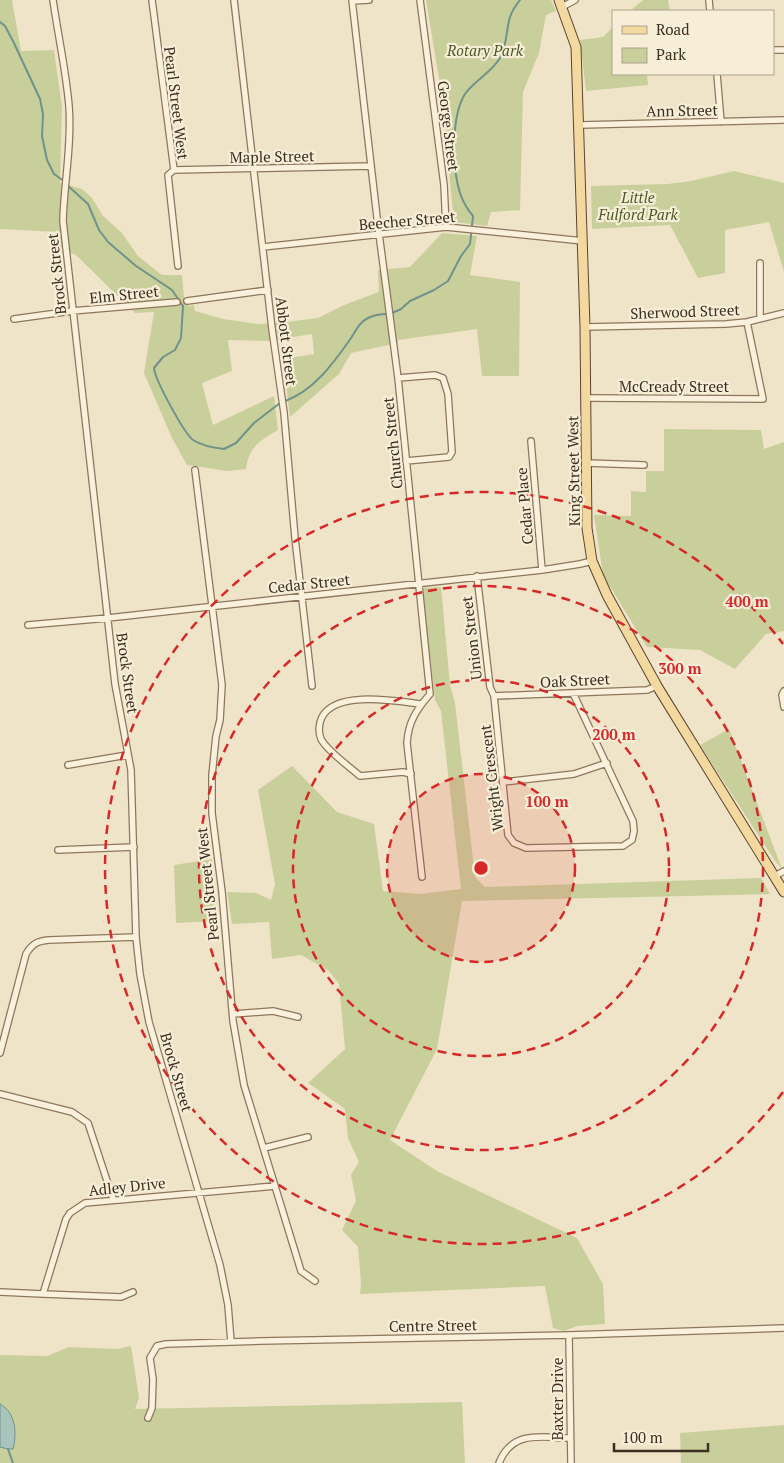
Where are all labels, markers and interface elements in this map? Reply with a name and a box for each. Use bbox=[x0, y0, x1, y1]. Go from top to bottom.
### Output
legend bbox=[612, 10, 774, 75]
text: Road bbox=[656, 19, 689, 39]
park label: Rotary Park bbox=[446, 40, 524, 60]
text: Park bbox=[656, 44, 686, 64]
street label: Pearl Street West bbox=[160, 45, 194, 161]
street label: George Street bbox=[434, 80, 465, 173]
street label: Ann Street bbox=[646, 99, 718, 121]
street label: Maple Street bbox=[229, 145, 315, 167]
park label: Little Fulford Park bbox=[597, 187, 679, 224]
street label: Beecher Street bbox=[358, 206, 457, 234]
street label: Brock Street bbox=[42, 232, 70, 316]
street label: Elm Street bbox=[88, 280, 160, 308]
street label: Abbott Street bbox=[272, 295, 302, 387]
street label: Sherwood Street bbox=[630, 299, 741, 323]
street label: McCready Street bbox=[619, 376, 729, 396]
street label: Church Street bbox=[377, 396, 407, 490]
street label: King Street West bbox=[562, 415, 584, 527]
street label: Cedar Place bbox=[511, 467, 537, 545]
street label: Cedar Street bbox=[267, 569, 351, 597]
text: 400 m bbox=[725, 591, 769, 611]
street label: Union Street bbox=[456, 594, 486, 681]
street label: Brock Street bbox=[112, 631, 144, 715]
text: 300 m bbox=[658, 658, 702, 678]
street label: Oak Street bbox=[539, 668, 611, 692]
street label: Wright Crescent bbox=[474, 723, 507, 833]
text: 200 m bbox=[592, 724, 636, 744]
text: 100 m bbox=[525, 791, 569, 811]
street label: Pearl Street West bbox=[191, 826, 223, 942]
centre of rings bbox=[472, 859, 490, 877]
street label: Brock Street bbox=[156, 1030, 198, 1114]
street label: Adley Drive bbox=[87, 1172, 167, 1200]
street label: Centre Street bbox=[389, 1314, 478, 1336]
street label: Baxter Drive bbox=[547, 1358, 567, 1440]
scale bar bbox=[614, 1420, 708, 1452]
text: 100 m bbox=[622, 1427, 663, 1447]

